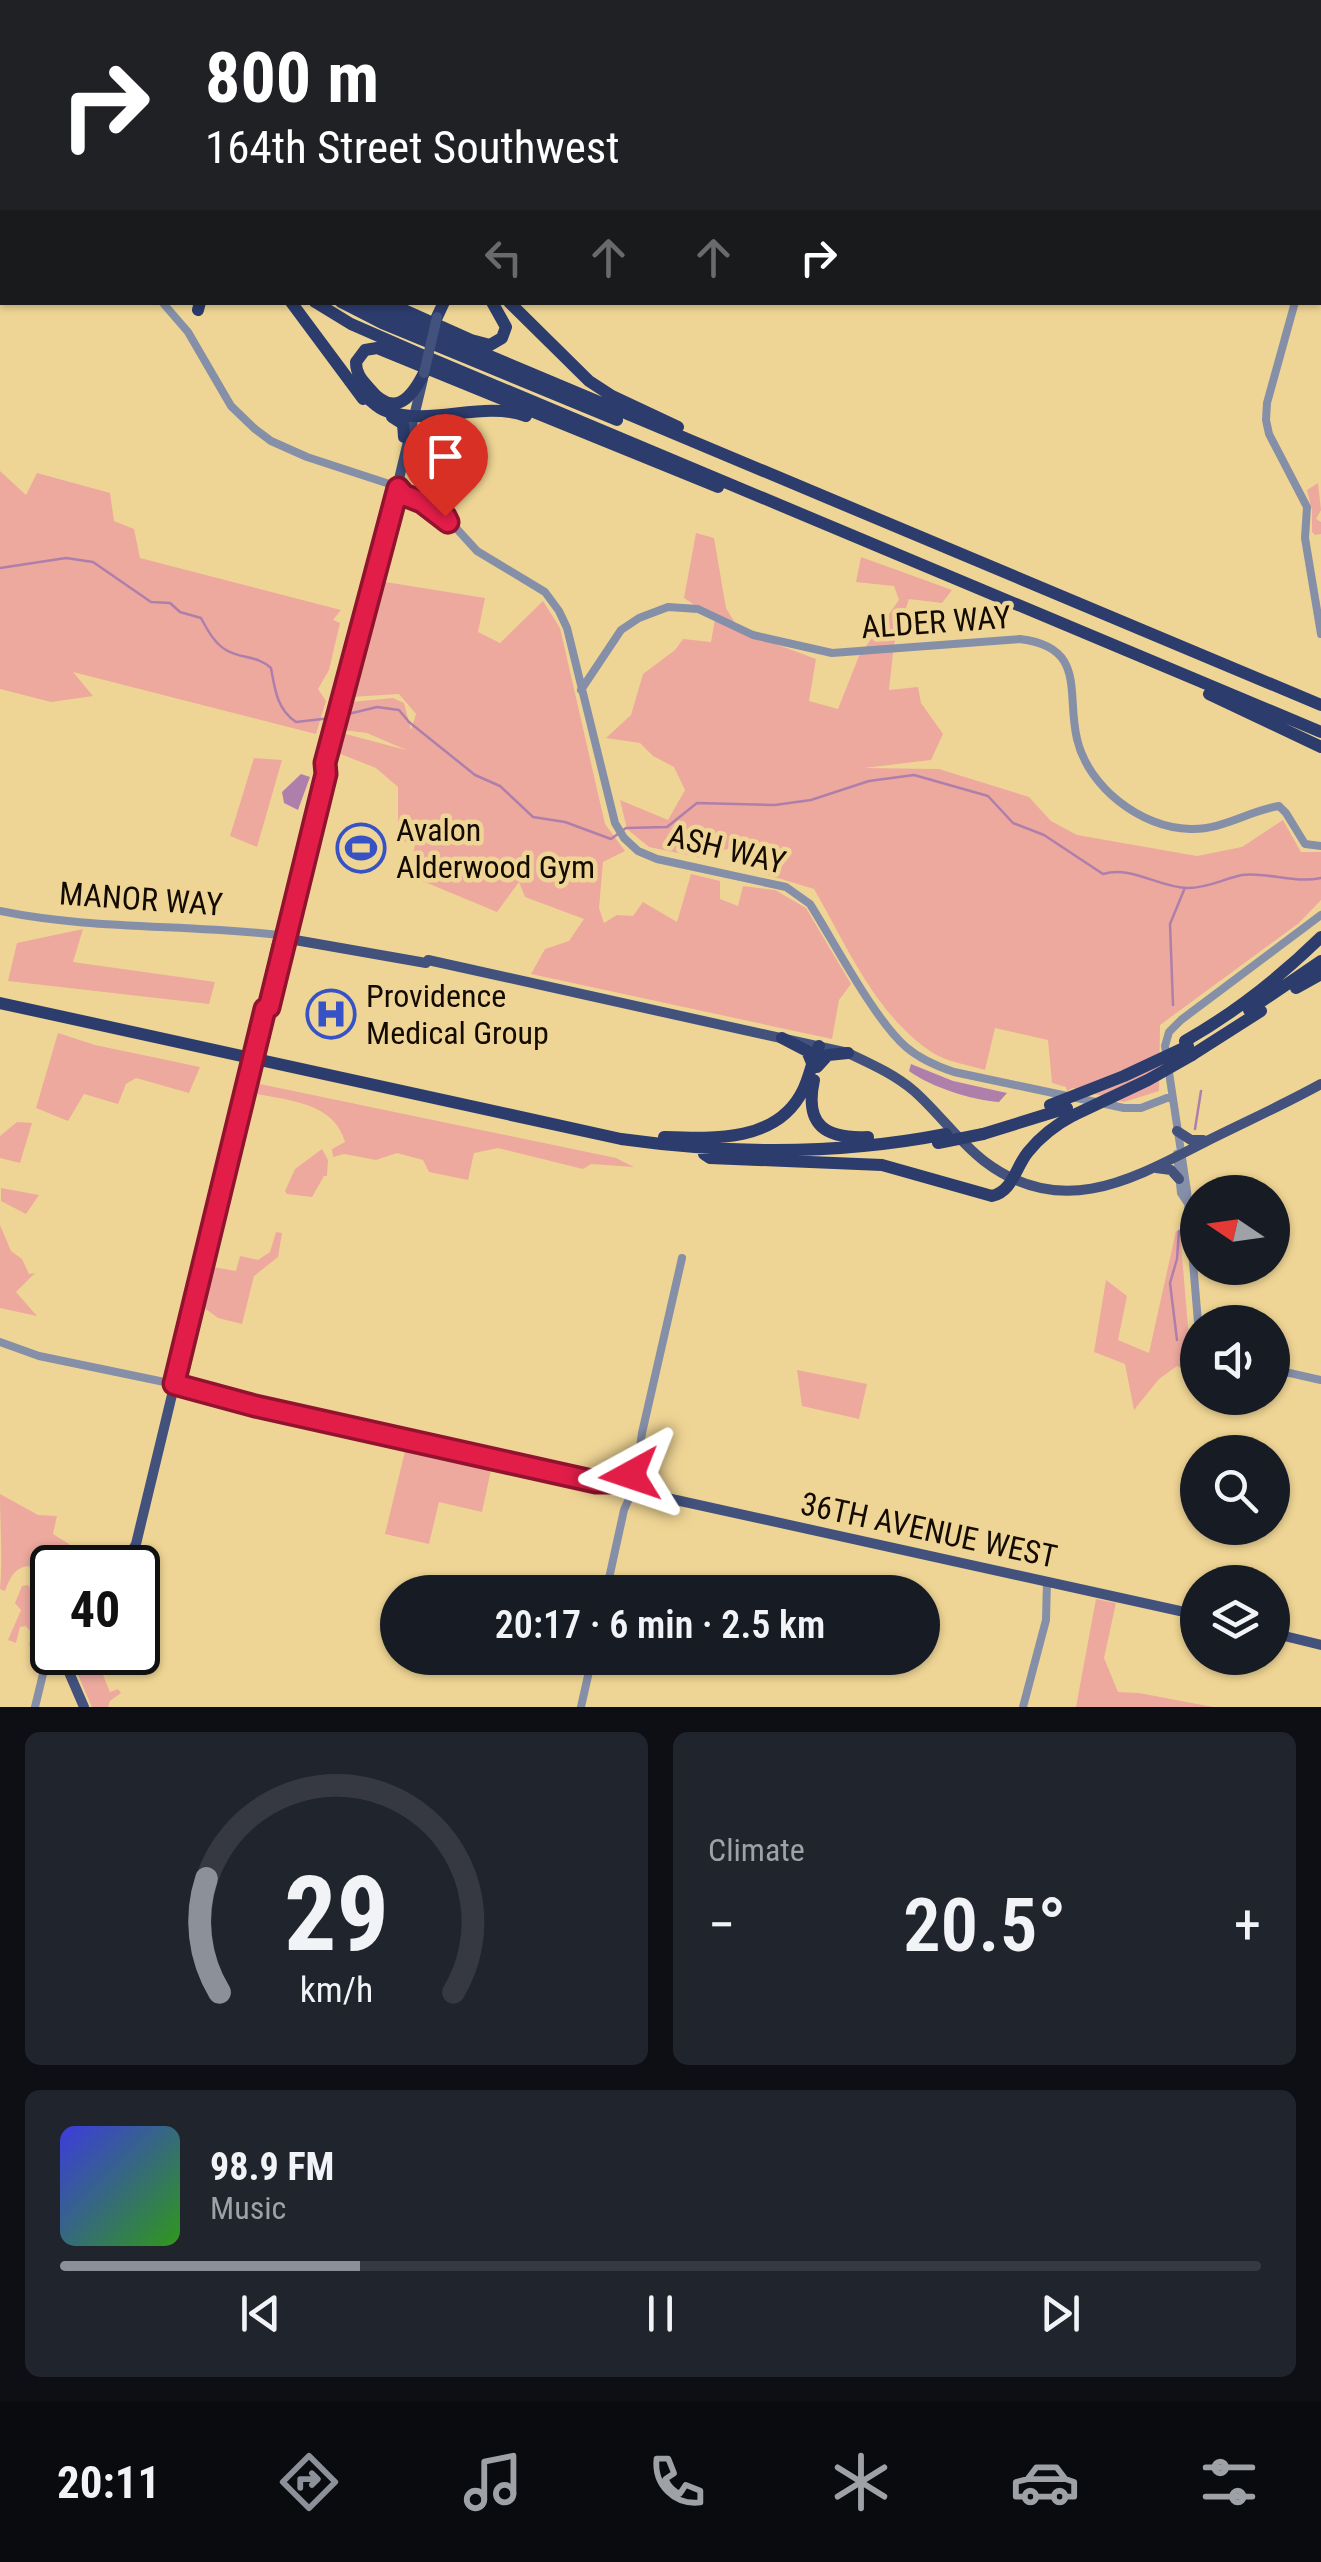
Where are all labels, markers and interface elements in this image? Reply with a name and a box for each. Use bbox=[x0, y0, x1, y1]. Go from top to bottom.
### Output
text: 800 m bbox=[205, 37, 379, 119]
icon: right bbox=[40, 40, 170, 170]
text: 164th Street Southwest bbox=[205, 121, 620, 174]
icon: left bbox=[476, 230, 531, 285]
icon: ahead bbox=[581, 230, 636, 285]
icon: ahead bbox=[686, 230, 741, 285]
icon: right bbox=[791, 230, 846, 285]
pin bbox=[403, 414, 488, 517]
icon: arrive bbox=[418, 429, 473, 484]
street label: ALDER WAY bbox=[860, 598, 1012, 646]
place label: Avalon Alderwood Gym bbox=[396, 811, 595, 886]
street label: ASH WAY bbox=[664, 816, 790, 882]
sports icon: Avalon Alderwood Gym bbox=[335, 822, 387, 874]
street label: MANOR WAY bbox=[58, 874, 224, 924]
place label: Providence Medical Group bbox=[366, 977, 549, 1052]
hospital icon: Providence Medical Group bbox=[305, 988, 357, 1040]
north arrow bbox=[1180, 1175, 1290, 1285]
map controls bbox=[1180, 1175, 1290, 1675]
button: sound bbox=[1180, 1305, 1290, 1415]
position arrow bbox=[578, 1423, 682, 1527]
button: search bbox=[1180, 1435, 1290, 1545]
street label: 36TH AVENUE WEST bbox=[797, 1484, 1061, 1576]
speed limit sign: 40 bbox=[30, 1545, 160, 1675]
button: layers bbox=[1180, 1565, 1290, 1675]
text: 20:17 · 6 min · 2.5 km bbox=[495, 1603, 825, 1647]
text: Climate bbox=[708, 1831, 805, 1869]
text: 29 bbox=[284, 1854, 389, 1975]
text: 20.5° bbox=[903, 1881, 1066, 1969]
text: − bbox=[708, 1893, 736, 1957]
text: + bbox=[1234, 1893, 1261, 1957]
text: km/h bbox=[300, 1969, 373, 2011]
text: 98.9 FM bbox=[210, 2145, 334, 2189]
text: Music bbox=[210, 2189, 286, 2227]
icon: previous bbox=[233, 2286, 288, 2341]
icon: pause bbox=[633, 2286, 688, 2341]
icon: next bbox=[1033, 2286, 1088, 2341]
icon: directions bbox=[274, 2447, 344, 2517]
icon: music bbox=[458, 2447, 528, 2517]
icon: phone bbox=[642, 2447, 712, 2517]
icon: climate bbox=[826, 2447, 896, 2517]
icon: car bbox=[1010, 2447, 1080, 2517]
icon: filters bbox=[1194, 2447, 1264, 2517]
text: 20:11 bbox=[57, 2456, 160, 2509]

